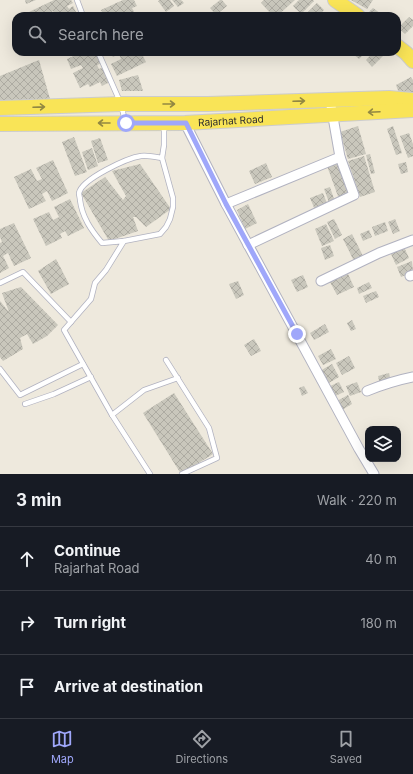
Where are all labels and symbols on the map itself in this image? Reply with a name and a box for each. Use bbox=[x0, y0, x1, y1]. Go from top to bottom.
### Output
one-way arrow bbox=[292, 97, 305, 105]
one-way arrow bbox=[162, 100, 175, 108]
one-way arrow bbox=[32, 103, 45, 111]
one-way arrow bbox=[368, 109, 381, 116]
street label: Rajarhat Road bbox=[198, 113, 264, 128]
route start bbox=[117, 114, 135, 132]
one-way arrow bbox=[98, 119, 111, 127]
route end bbox=[288, 325, 306, 343]

